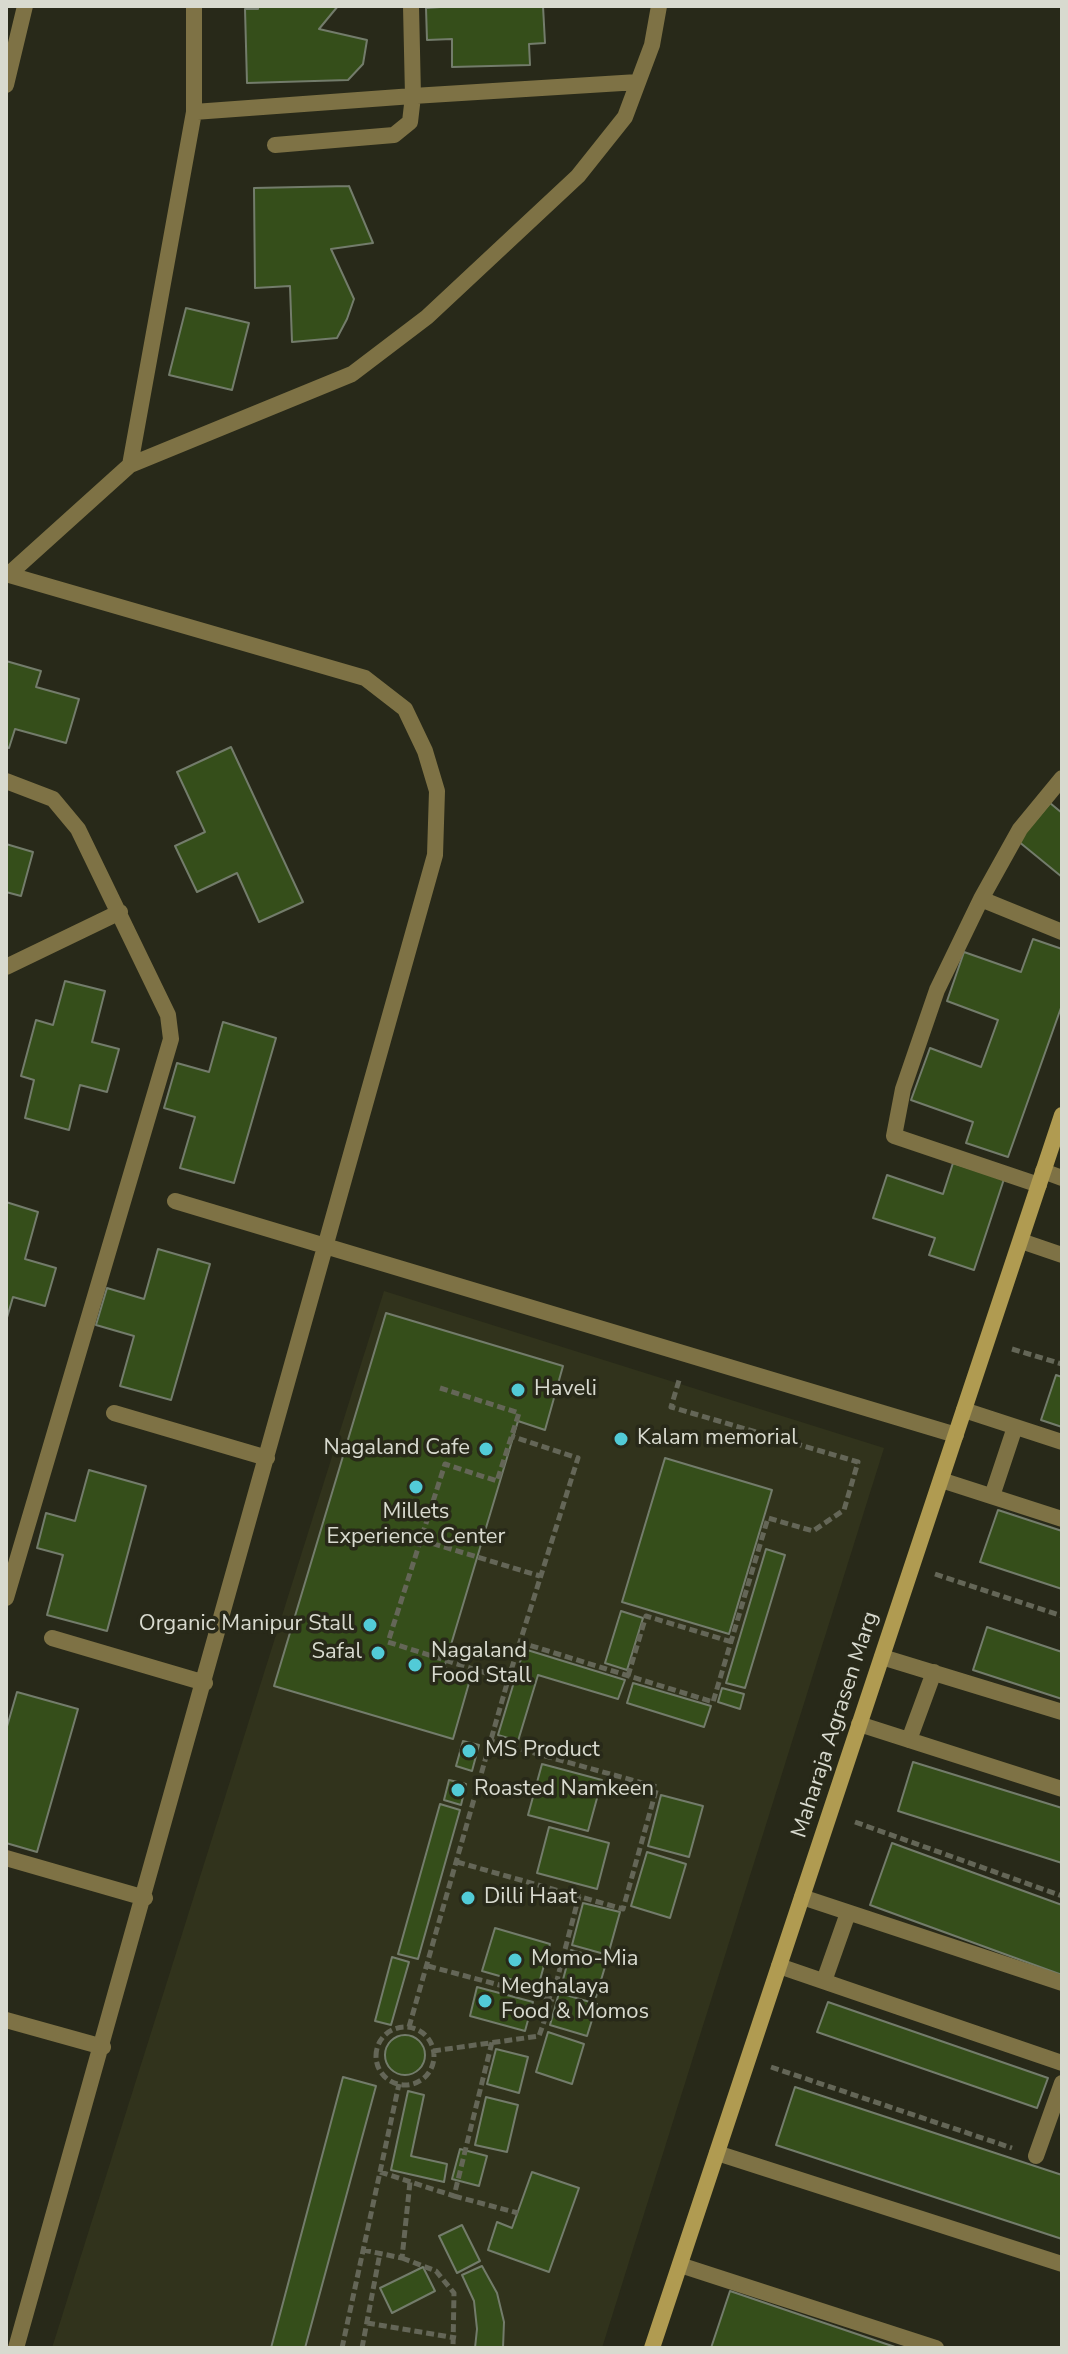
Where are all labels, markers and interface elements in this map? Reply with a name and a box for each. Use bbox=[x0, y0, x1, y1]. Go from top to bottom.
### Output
place label: Haveli bbox=[534, 1377, 597, 1403]
marker: Haveli bbox=[509, 1381, 527, 1399]
place label: Kalam memorial bbox=[637, 1426, 798, 1452]
marker: Kalam memorial bbox=[612, 1430, 630, 1448]
place label: Nagaland Cafe bbox=[324, 1436, 470, 1462]
marker: Nagaland Cafe bbox=[477, 1440, 495, 1458]
marker: Millets Experience Center bbox=[407, 1478, 425, 1496]
place label: Millets Experience Center bbox=[327, 1500, 505, 1552]
street label: Maharaja Agrasen Marg bbox=[787, 1609, 885, 1841]
place label: Organic Manipur Stall bbox=[139, 1612, 354, 1638]
marker: Organic Manipur Stall bbox=[361, 1616, 379, 1634]
place label: Nagaland Food Stall bbox=[431, 1639, 531, 1690]
place label: Safal bbox=[311, 1640, 362, 1666]
marker: Safal bbox=[369, 1644, 387, 1662]
marker: Nagaland Food Stall bbox=[406, 1656, 424, 1674]
place label: MS Product bbox=[485, 1738, 600, 1764]
marker: MS Product bbox=[460, 1742, 478, 1760]
place label: Roasted Namkeen bbox=[474, 1777, 654, 1803]
marker: Roasted Namkeen bbox=[449, 1781, 467, 1799]
place label: Dilli Haat bbox=[484, 1885, 577, 1911]
marker: Dilli Haat bbox=[459, 1889, 477, 1907]
place label: Momo-Mia bbox=[531, 1947, 638, 1973]
marker: Momo-Mia bbox=[506, 1951, 524, 1969]
place label: Meghalaya Food & Momos bbox=[501, 1975, 649, 2026]
marker: Meghalaya Food & Momos bbox=[476, 1992, 494, 2010]

